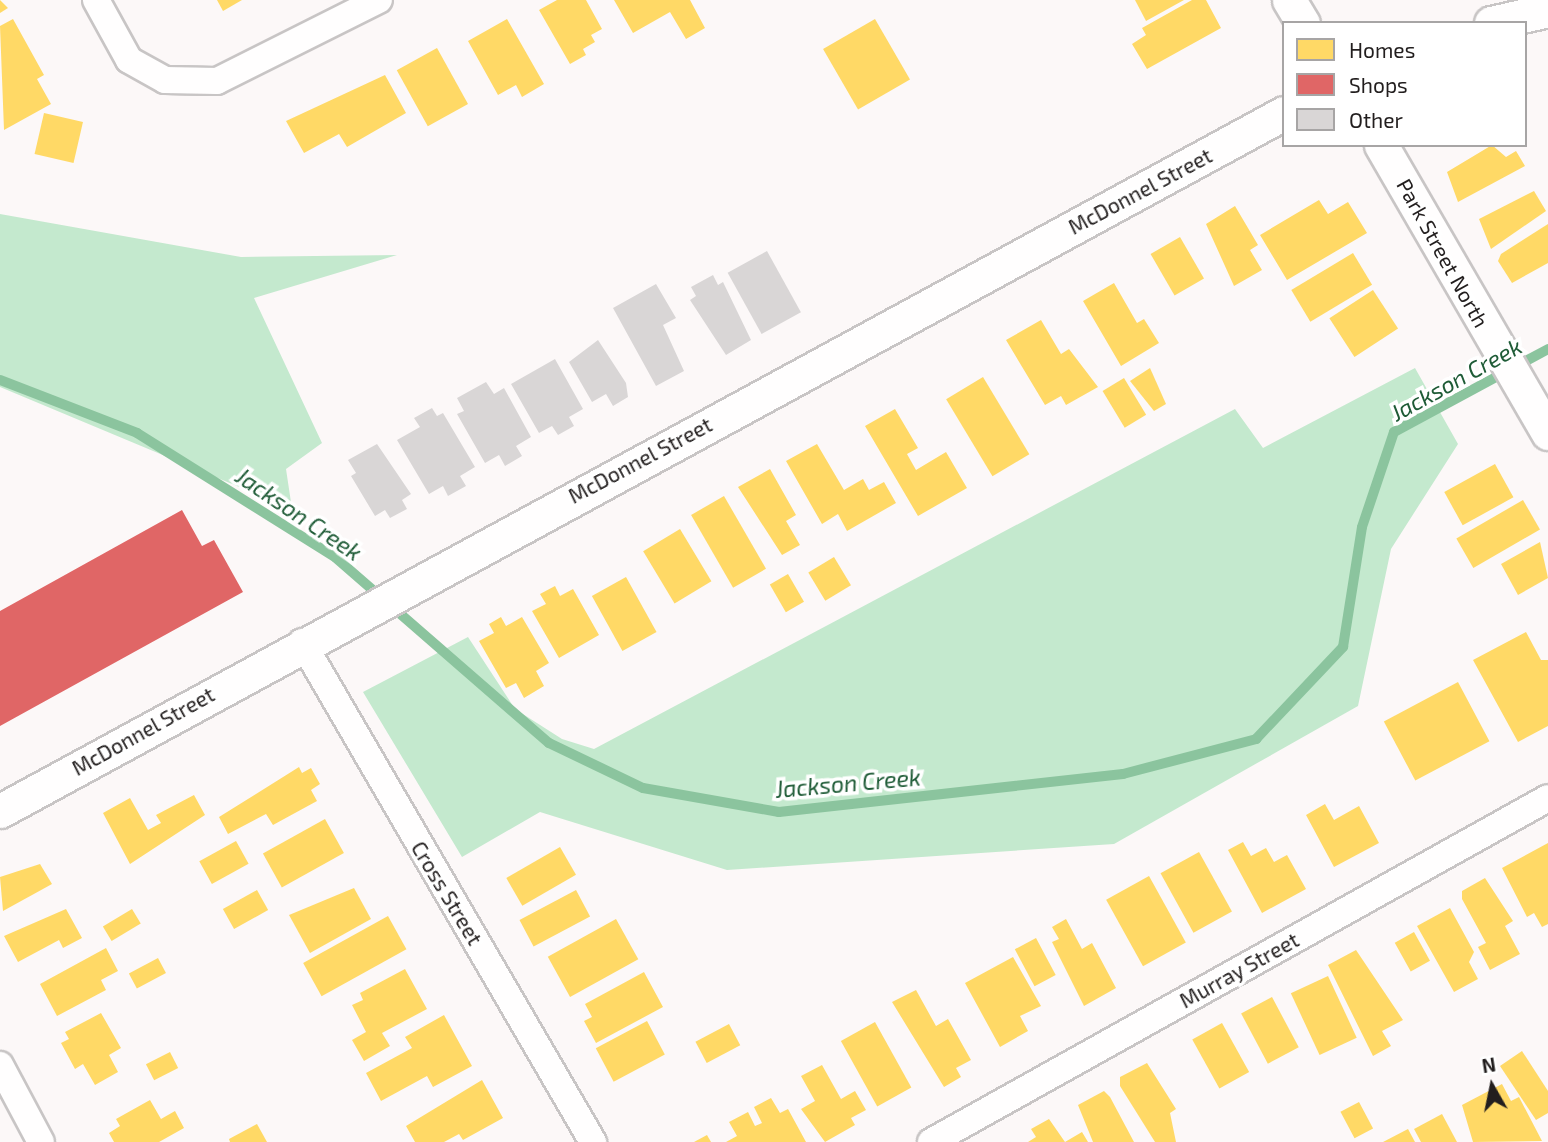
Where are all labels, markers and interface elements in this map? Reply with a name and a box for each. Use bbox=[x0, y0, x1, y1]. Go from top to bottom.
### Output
legend bbox=[1282, 21, 1527, 147]
text: Homes bbox=[1349, 37, 1415, 62]
text: Shops bbox=[1349, 72, 1408, 97]
text: Other bbox=[1349, 107, 1403, 132]
street label: McDonnel Street bbox=[1064, 142, 1216, 240]
street label: Park Street North bbox=[1392, 174, 1494, 332]
water label: Jackson Creek bbox=[1386, 332, 1526, 426]
street label: McDonnel Street bbox=[564, 411, 716, 509]
water label: Jackson Creek bbox=[231, 462, 367, 566]
street label: McDonnel Street bbox=[67, 681, 219, 781]
water label: Jackson Creek bbox=[774, 763, 922, 803]
street label: Cross Street bbox=[406, 837, 488, 949]
street label: Murray Street bbox=[1175, 927, 1303, 1013]
north arrow bbox=[1457, 1051, 1527, 1121]
text: N bbox=[1480, 1052, 1497, 1077]

